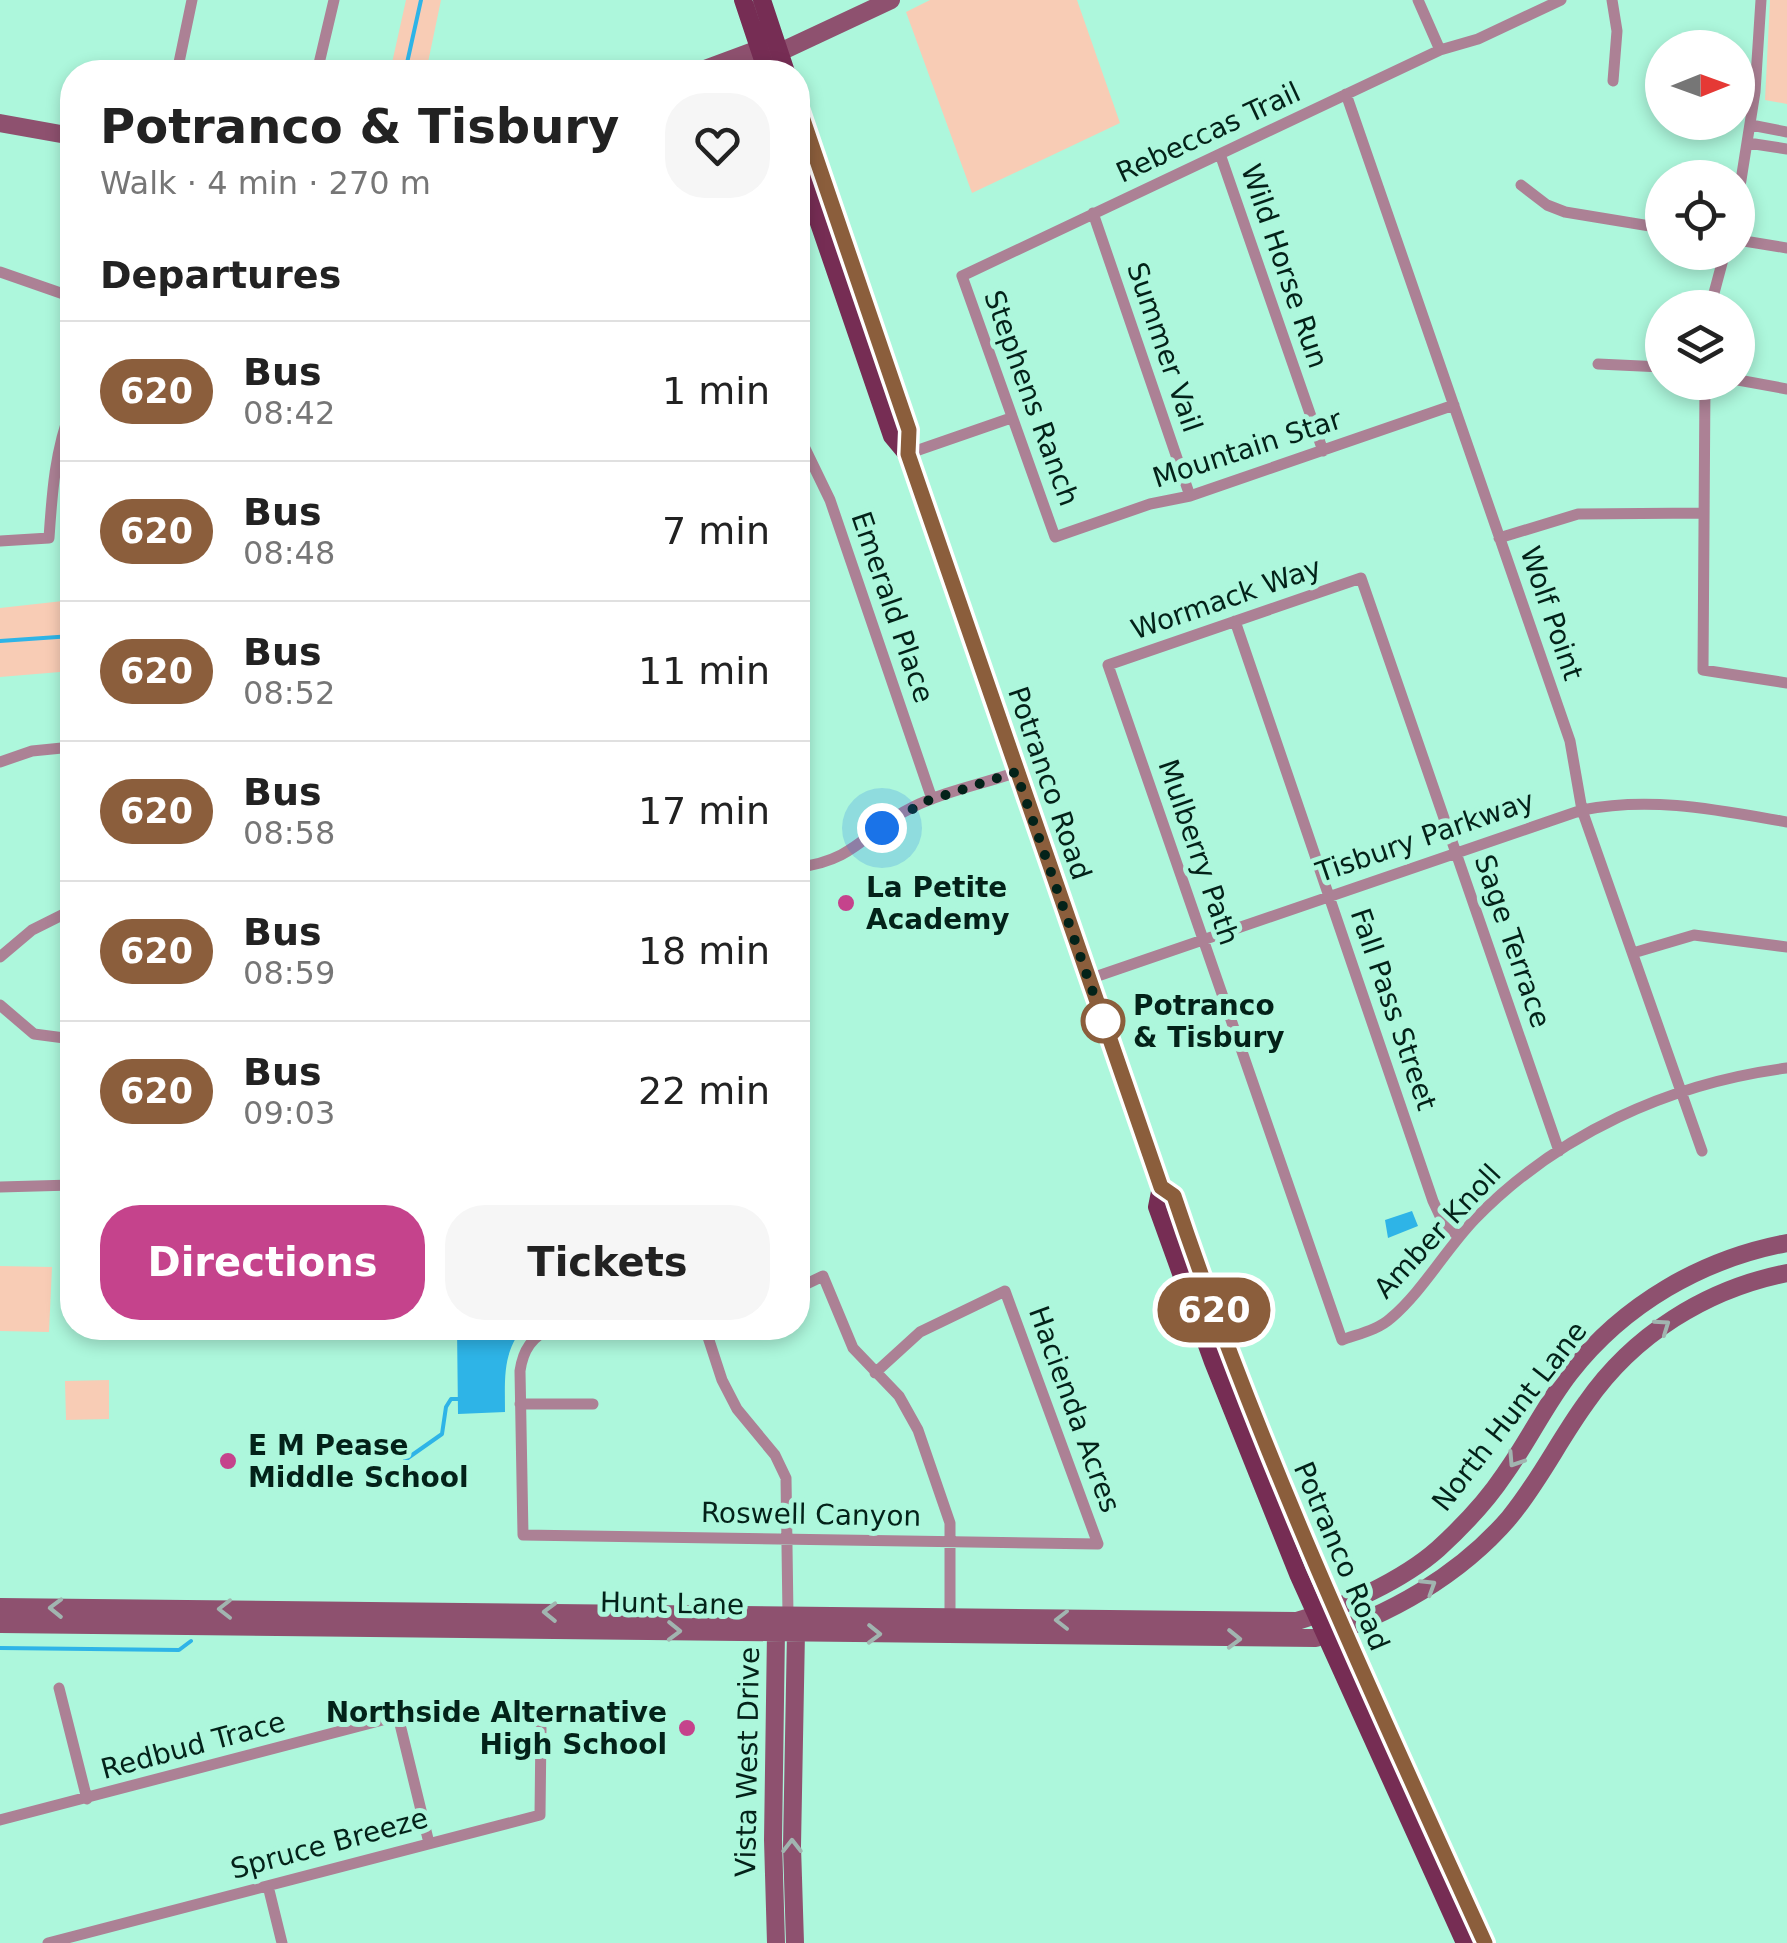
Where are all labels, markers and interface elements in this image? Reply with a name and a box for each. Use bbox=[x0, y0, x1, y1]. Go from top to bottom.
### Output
north arrow bbox=[1645, 30, 1755, 140]
map controls bbox=[1645, 30, 1755, 400]
street label: Rebeccas Trail bbox=[1111, 75, 1305, 189]
button: heart bbox=[665, 93, 770, 198]
text: Potranco & Tisbury bbox=[100, 98, 619, 154]
street label: Wild Horse Run bbox=[1234, 160, 1335, 372]
button: locate bbox=[1645, 160, 1755, 270]
text: Walk · 4 min · 270 m bbox=[100, 164, 431, 202]
text: Departures bbox=[100, 253, 341, 297]
street label: Summer Vail bbox=[1120, 258, 1209, 436]
street label: Stephens Ranch bbox=[977, 286, 1086, 510]
button: layers bbox=[1645, 290, 1755, 400]
text: Bus bbox=[243, 350, 322, 394]
text: 1 min bbox=[662, 369, 770, 413]
text: 620 bbox=[120, 371, 193, 411]
text: 08:42 bbox=[243, 394, 335, 432]
street label: Mountain Star bbox=[1148, 402, 1346, 495]
text: Bus bbox=[243, 490, 322, 534]
street label: Emerald Place bbox=[844, 507, 941, 707]
text: 7 min bbox=[662, 509, 770, 553]
text: 620 bbox=[120, 511, 193, 551]
text: 08:48 bbox=[243, 534, 335, 572]
street label: Wolf Point bbox=[1513, 542, 1590, 684]
street label: Wormack Way bbox=[1127, 551, 1326, 646]
text: Bus bbox=[243, 630, 322, 674]
text: 11 min bbox=[638, 649, 770, 693]
text: 620 bbox=[120, 651, 193, 691]
text: 08:52 bbox=[243, 674, 335, 712]
street label: Potranco Road bbox=[1001, 682, 1098, 884]
street label: Mulberry Path bbox=[1151, 755, 1246, 949]
text: Bus bbox=[243, 770, 322, 814]
street label: Tisbury Parkway bbox=[1311, 784, 1538, 890]
text: 17 min bbox=[638, 789, 770, 833]
text: 620 bbox=[120, 791, 193, 831]
your location bbox=[857, 803, 907, 853]
text: 08:58 bbox=[243, 814, 335, 852]
street label: Sage Terrace bbox=[1468, 850, 1558, 1032]
place label: La Petite Academy bbox=[866, 871, 1010, 936]
marker: La Petite Academy bbox=[835, 892, 857, 914]
street label: Fall Pass Street bbox=[1344, 904, 1443, 1114]
text: Bus bbox=[243, 910, 322, 954]
text: 18 min bbox=[638, 929, 770, 973]
text: 620 bbox=[120, 931, 193, 971]
text: 08:59 bbox=[243, 954, 335, 992]
place label: Potranco & Tisbury bbox=[1133, 989, 1285, 1054]
marker: Potranco & Tisbury bbox=[1082, 1000, 1124, 1042]
text: Bus bbox=[243, 1050, 322, 1094]
text: 22 min bbox=[638, 1069, 770, 1113]
text: 620 bbox=[120, 1071, 193, 1111]
text: 09:03 bbox=[243, 1094, 335, 1132]
street label: Amber Knoll bbox=[1367, 1158, 1508, 1305]
button: Directions bbox=[100, 1205, 425, 1320]
button: Tickets bbox=[445, 1205, 770, 1320]
line badge: 620 bbox=[1156, 1278, 1272, 1342]
text: 620 bbox=[1177, 1290, 1251, 1330]
street label: Hacienda Acres bbox=[1022, 1302, 1127, 1517]
street label: North Hunt Lane bbox=[1425, 1315, 1594, 1518]
one-way arrow bbox=[1651, 1320, 1670, 1338]
place label: E M Pease Middle School bbox=[248, 1429, 469, 1494]
one-way arrow bbox=[1508, 1449, 1527, 1467]
marker: E M Pease Middle School bbox=[217, 1450, 239, 1472]
street label: Potranco Road bbox=[1287, 1457, 1396, 1656]
street label: Roswell Canyon bbox=[701, 1496, 921, 1533]
one-way arrow bbox=[1418, 1579, 1436, 1598]
street label: Hunt Lane bbox=[600, 1586, 744, 1621]
one-way arrow bbox=[48, 1597, 64, 1618]
one-way arrow bbox=[217, 1598, 232, 1620]
one-way arrow bbox=[542, 1601, 558, 1623]
one-way arrow bbox=[1054, 1609, 1070, 1631]
one-way arrow bbox=[666, 1620, 682, 1642]
one-way arrow bbox=[866, 1623, 882, 1644]
one-way arrow bbox=[1226, 1628, 1242, 1649]
street label: Vista West Drive bbox=[729, 1647, 766, 1877]
place label: Northside Alternative High School bbox=[326, 1696, 667, 1761]
street label: Redbud Trace bbox=[97, 1705, 289, 1786]
marker: Northside Alternative High School bbox=[676, 1717, 698, 1739]
street label: Spruce Breeze bbox=[227, 1801, 431, 1886]
one-way arrow bbox=[781, 1837, 803, 1852]

